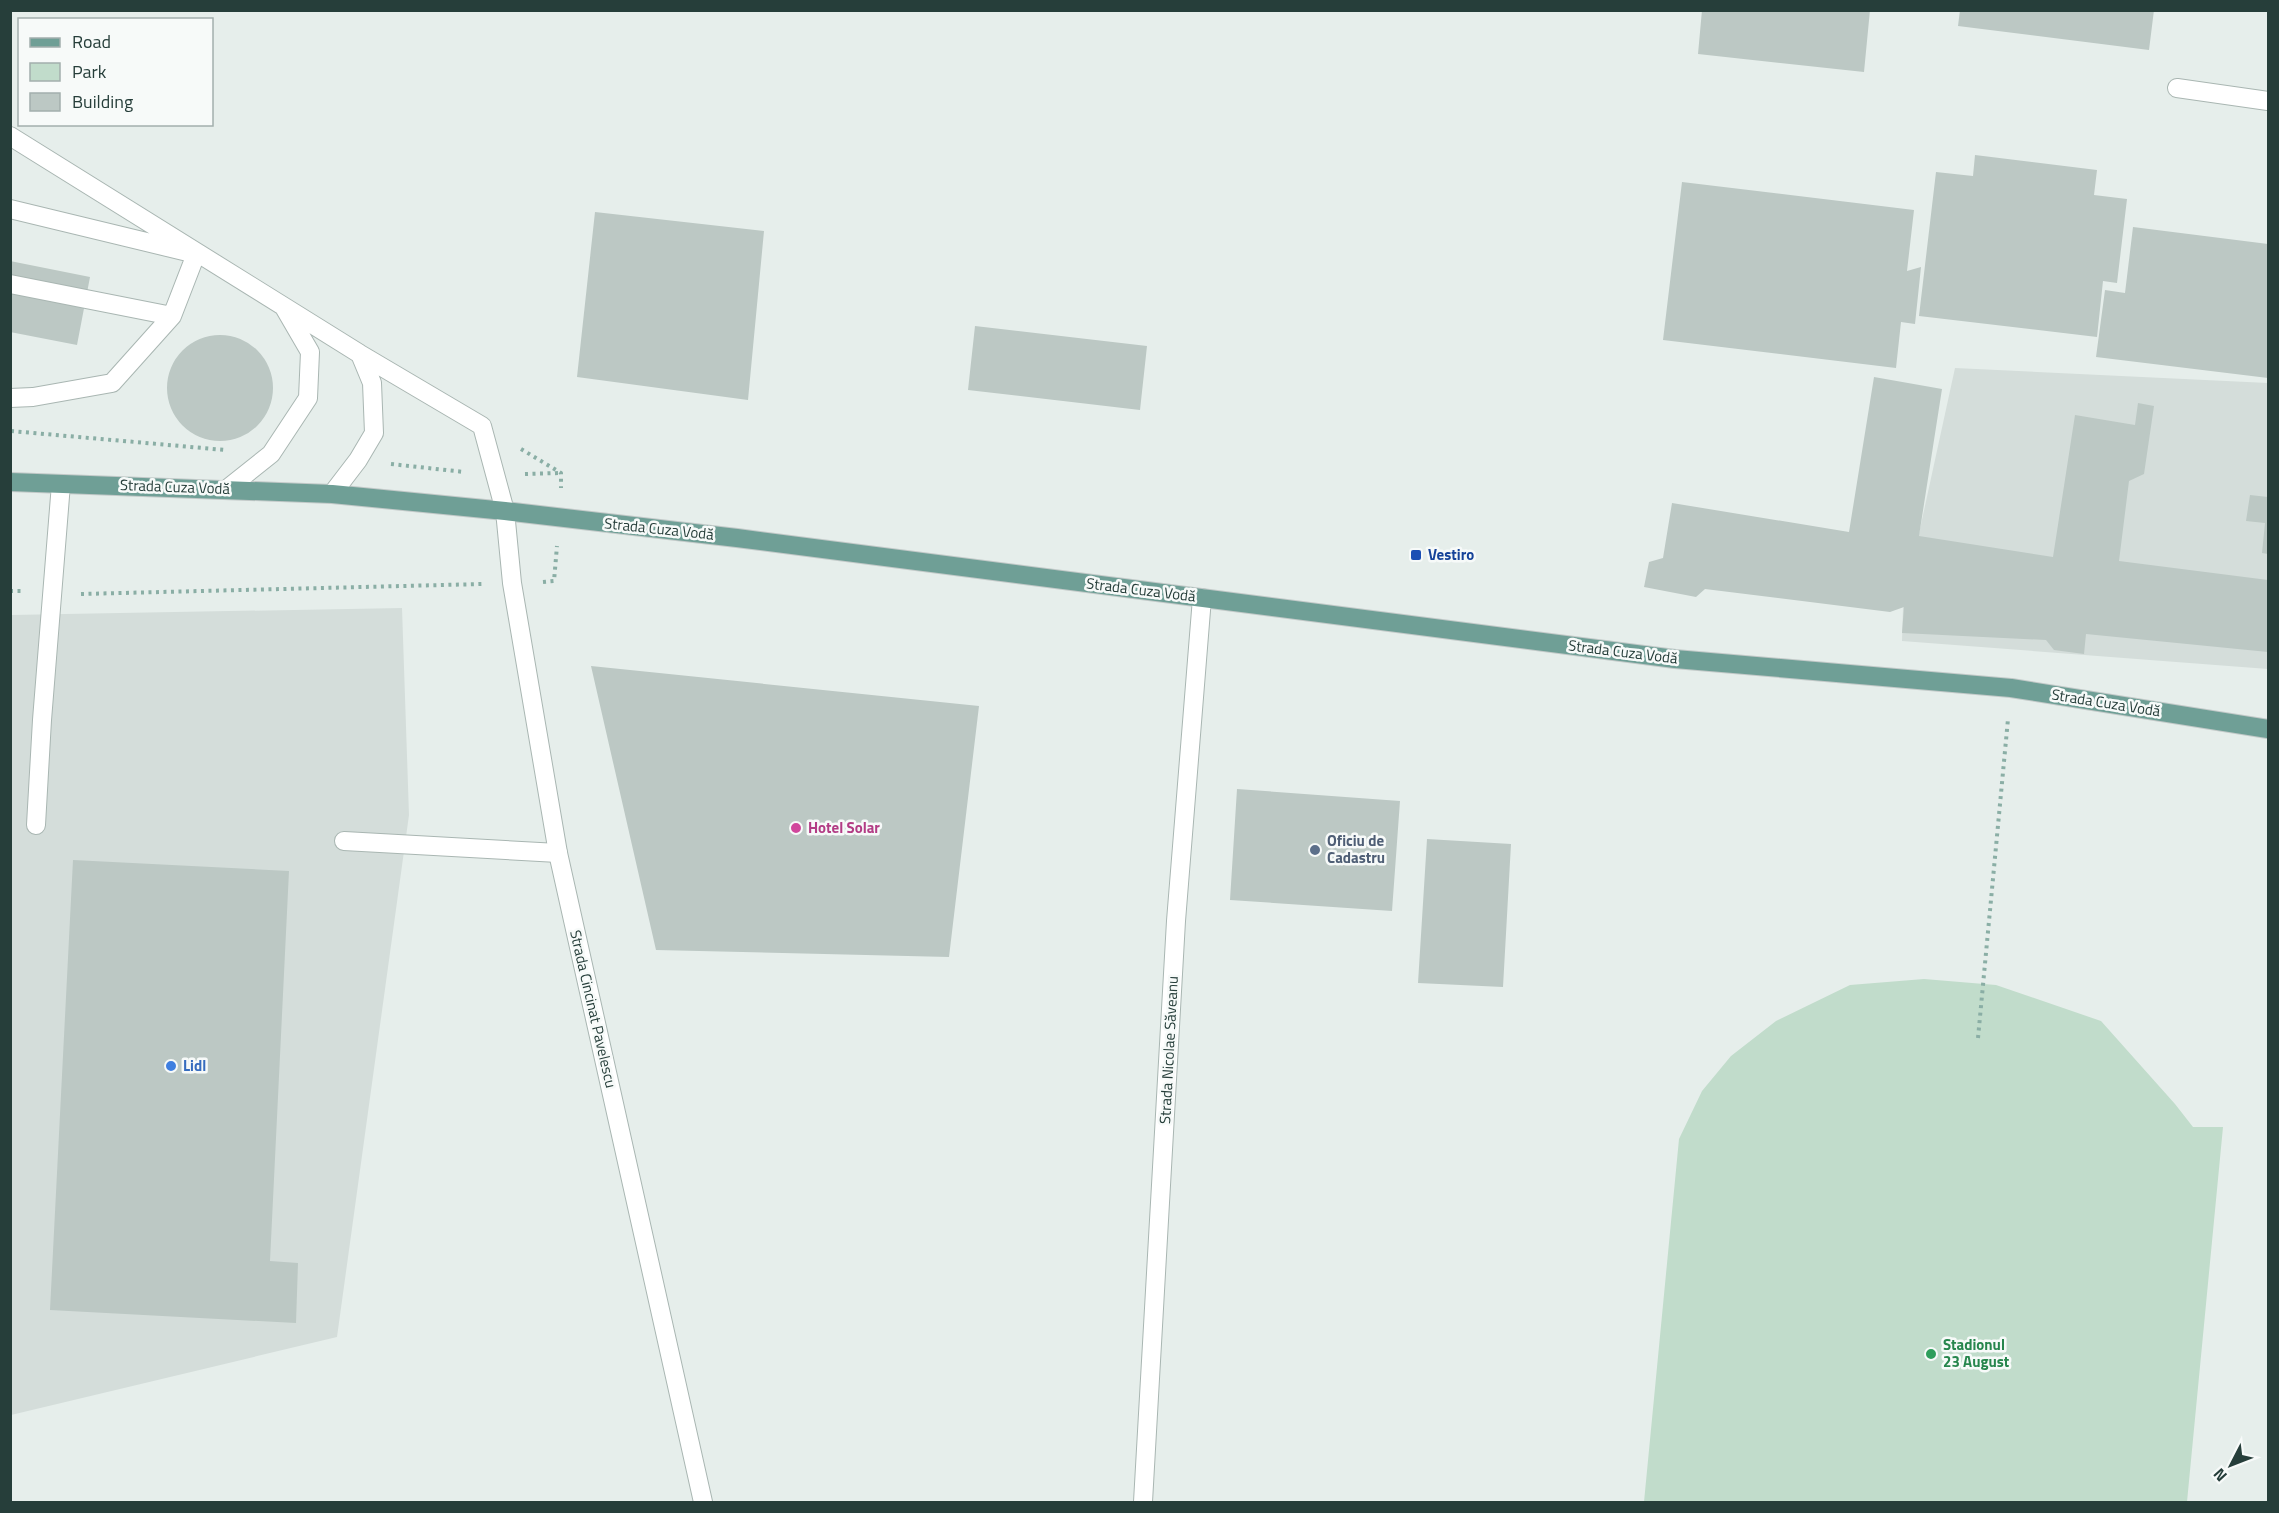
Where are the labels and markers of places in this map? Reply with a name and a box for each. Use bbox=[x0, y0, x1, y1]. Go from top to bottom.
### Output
place label: Vestiro bbox=[1428, 543, 1474, 566]
marker: Vestiro bbox=[1409, 548, 1423, 562]
place label: Hotel Solar bbox=[808, 816, 880, 839]
marker: Hotel Solar bbox=[789, 821, 803, 835]
place label: Oficiu de Cadastru bbox=[1327, 829, 1385, 869]
marker: Oficiu de Cadastru bbox=[1308, 843, 1322, 857]
place label: Lidl bbox=[183, 1054, 206, 1077]
marker: Lidl bbox=[164, 1059, 178, 1073]
place label: Stadionul 23 August bbox=[1943, 1333, 2010, 1373]
marker: Stadionul 23 August bbox=[1924, 1347, 1938, 1361]

